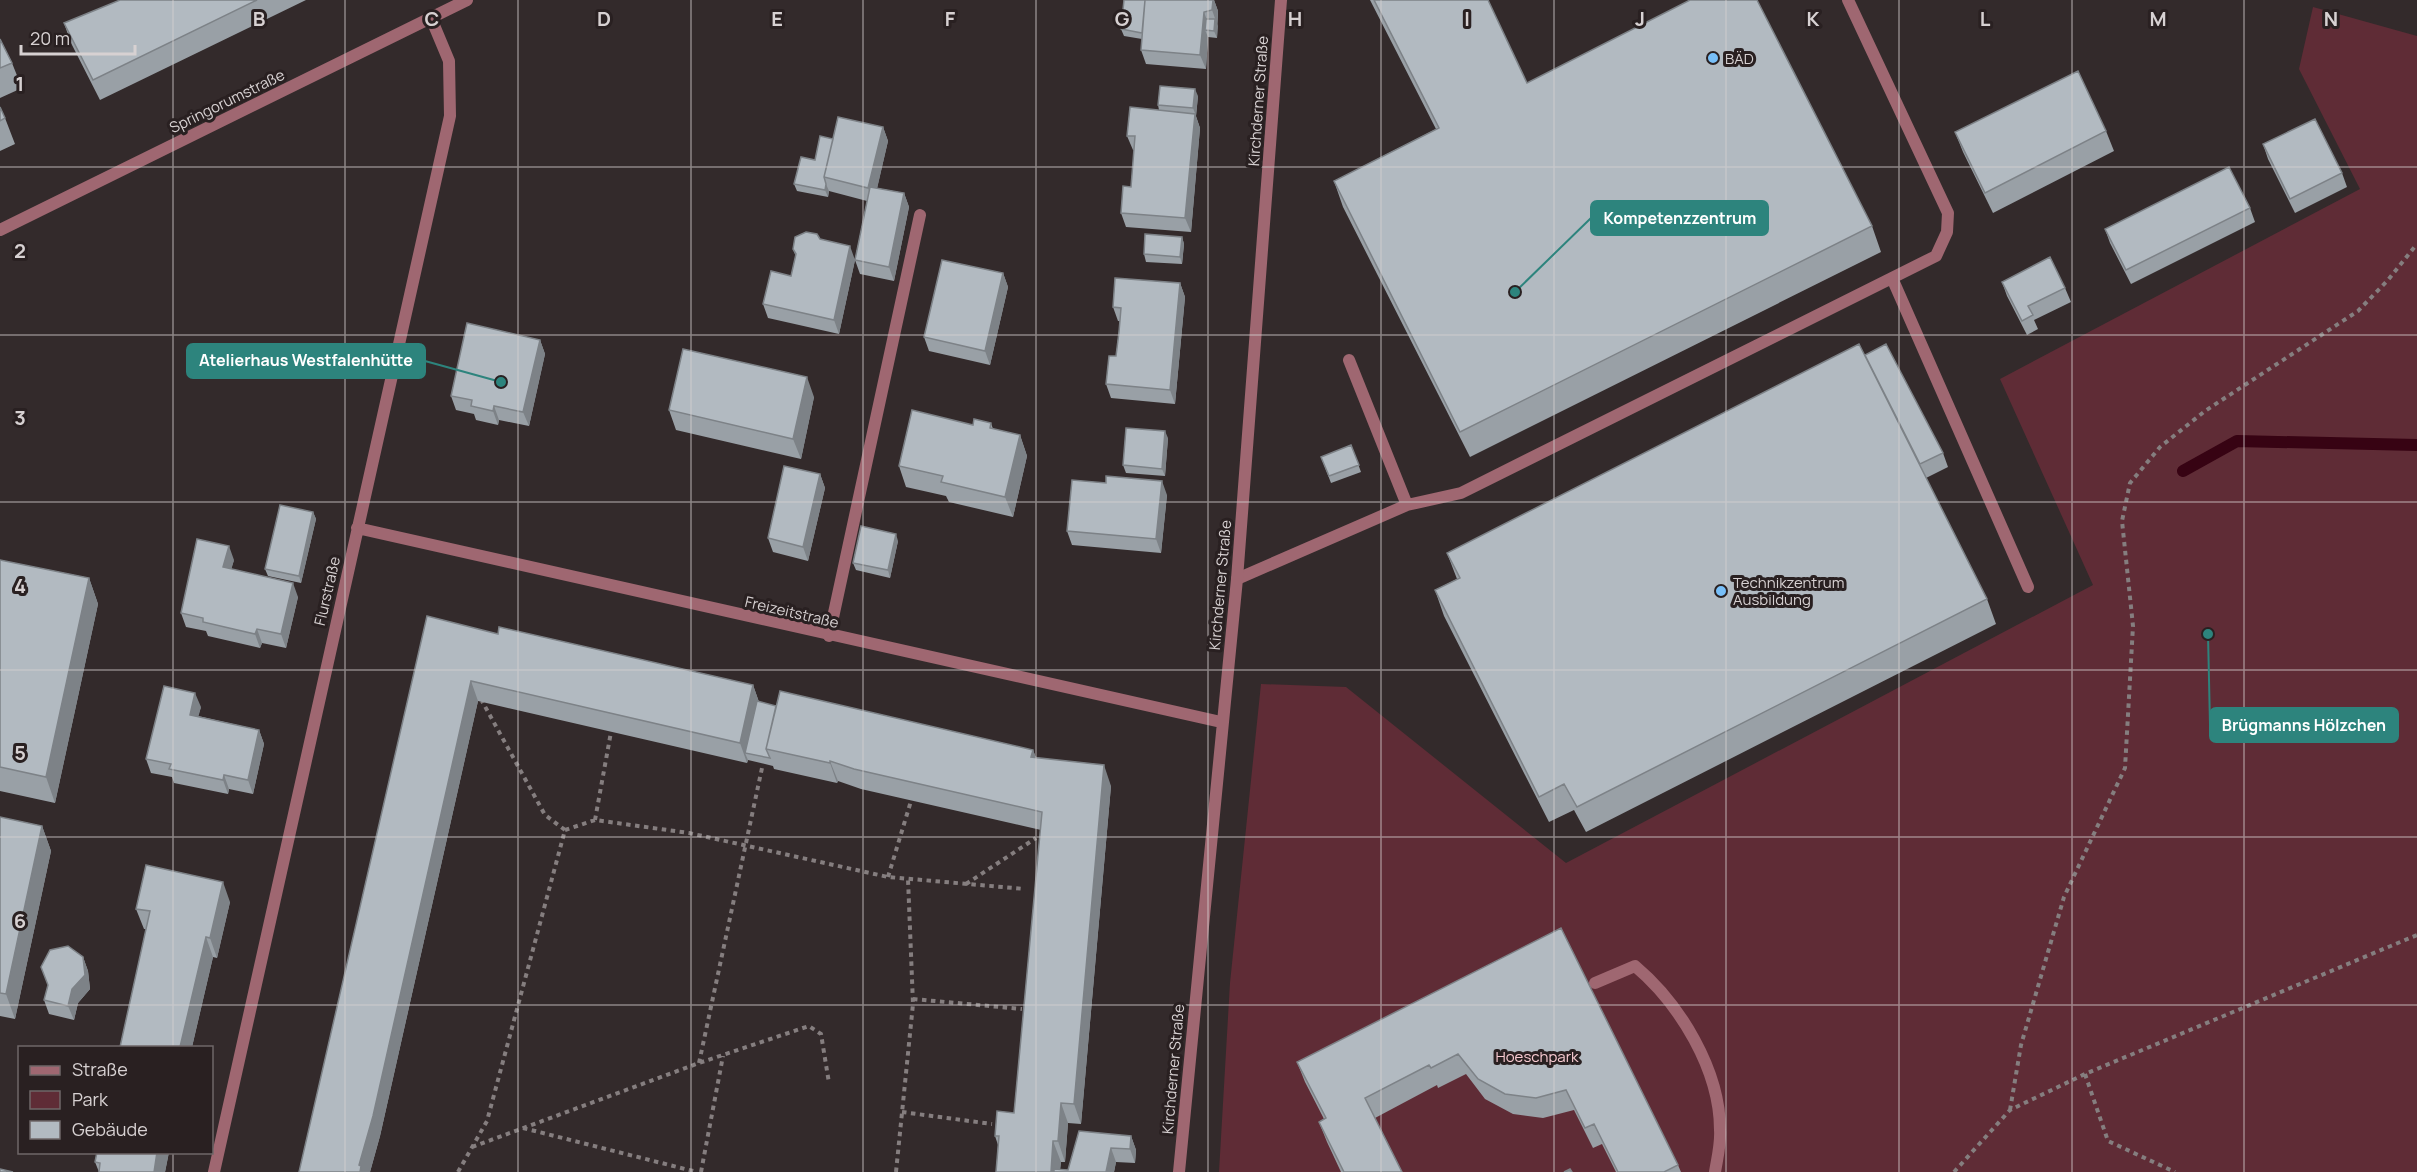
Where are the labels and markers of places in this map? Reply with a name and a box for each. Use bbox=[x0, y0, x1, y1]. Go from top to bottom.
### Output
place label: BÄD bbox=[1725, 48, 1754, 69]
marker: BÄD bbox=[1706, 51, 1720, 65]
callout: Kompetenzzentrum bbox=[1591, 201, 1768, 235]
callout: Atelierhaus Westfalenhütte bbox=[187, 344, 425, 378]
place label: Technikzentrum Ausbildung bbox=[1733, 572, 1844, 610]
marker: Technikzentrum Ausbildung bbox=[1714, 584, 1728, 598]
callout: Brügmanns Hölzchen bbox=[2210, 708, 2398, 742]

